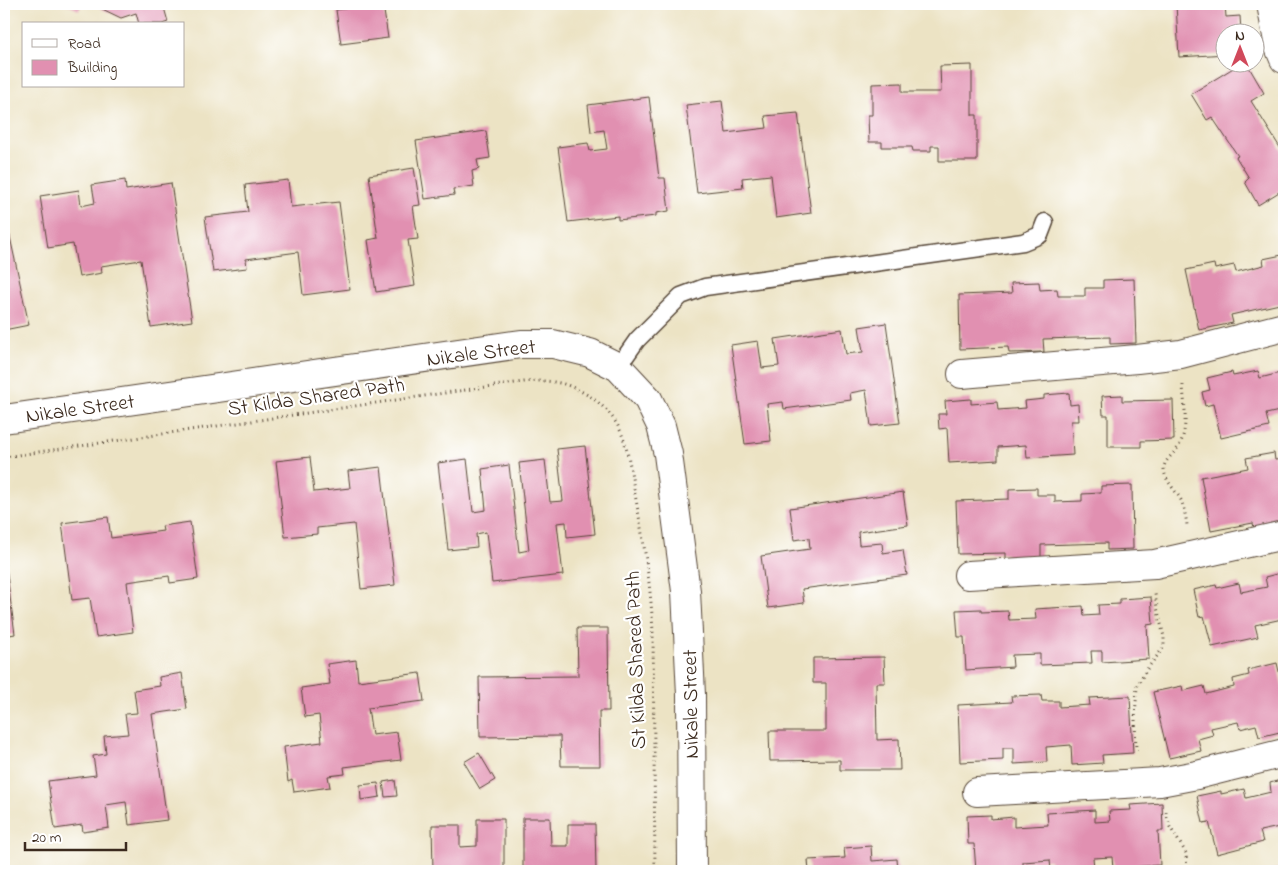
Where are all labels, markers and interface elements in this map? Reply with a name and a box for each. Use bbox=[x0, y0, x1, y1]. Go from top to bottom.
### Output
legend bbox=[22, 22, 185, 88]
north arrow bbox=[1216, 22, 1266, 72]
text: N bbox=[1235, 26, 1245, 47]
text: Road bbox=[68, 33, 101, 55]
text: Building bbox=[67, 57, 117, 80]
street label: Nikale Street bbox=[425, 332, 537, 376]
street label: St Kilda Shared Path bbox=[226, 371, 407, 425]
street label: Nikale Street bbox=[24, 387, 137, 432]
street label: St Kilda Shared Path bbox=[619, 570, 655, 750]
street label: Nikale Street bbox=[676, 649, 708, 759]
scale bar bbox=[25, 820, 126, 852]
text: 20 m bbox=[32, 827, 62, 849]

